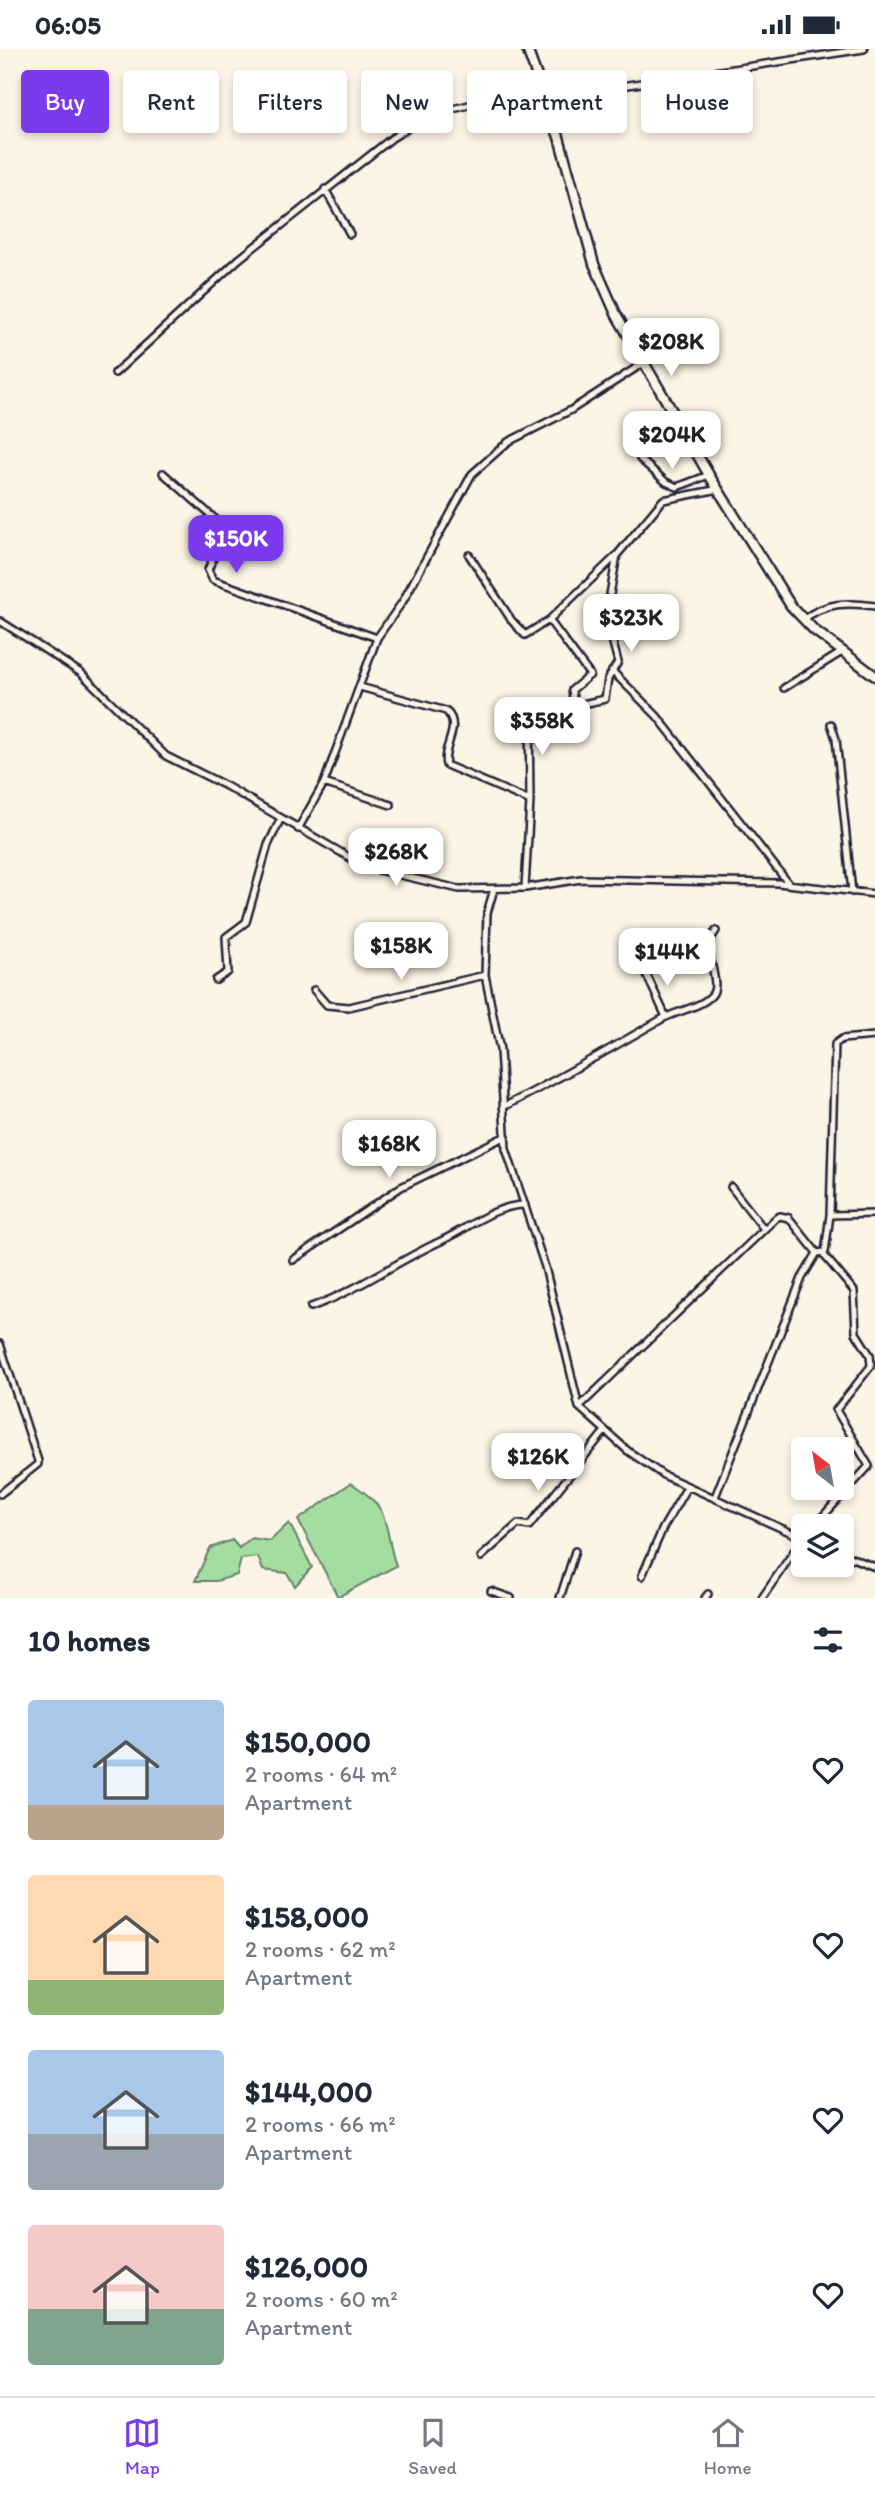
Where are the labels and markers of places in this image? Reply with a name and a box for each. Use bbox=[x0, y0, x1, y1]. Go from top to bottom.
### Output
pin: $208K bbox=[622, 319, 720, 378]
pin: $204K bbox=[623, 411, 721, 471]
pin: $150K bbox=[187, 515, 285, 575]
pin: $323K bbox=[582, 595, 680, 654]
pin: $358K bbox=[493, 697, 591, 757]
pin: $268K bbox=[347, 829, 445, 888]
pin: $158K bbox=[352, 923, 450, 982]
pin: $144K bbox=[618, 929, 716, 988]
pin: $168K bbox=[340, 1121, 438, 1180]
pin: $126K bbox=[489, 1433, 587, 1493]

